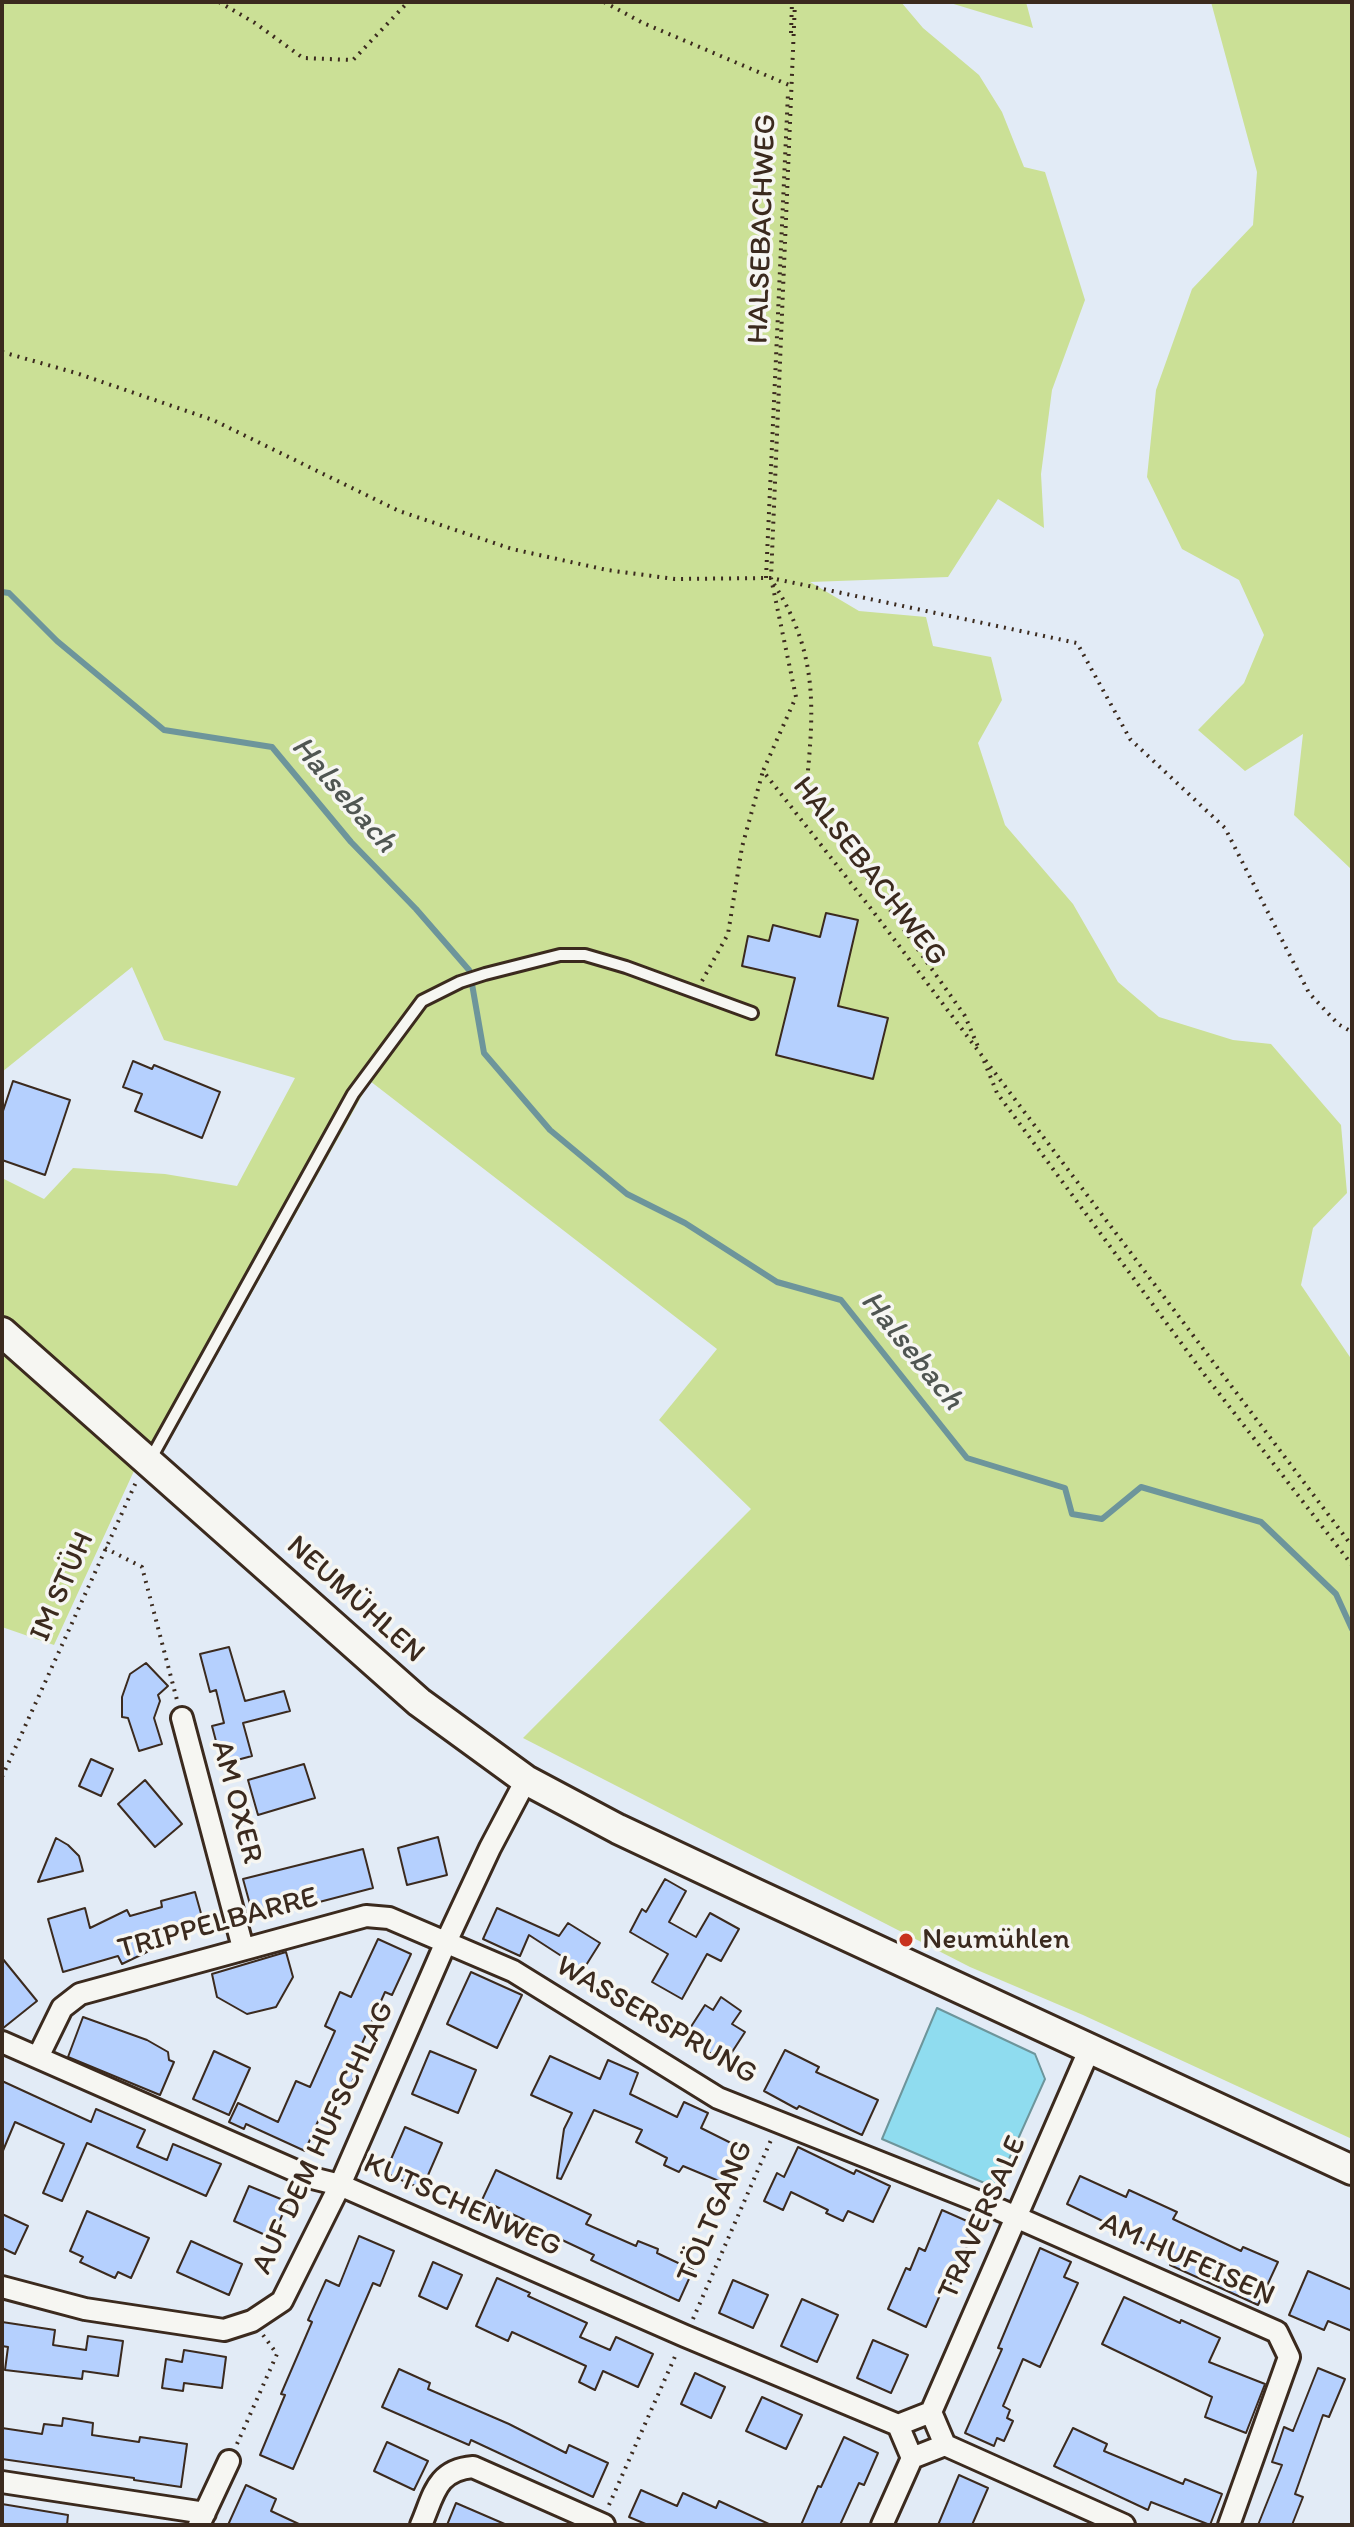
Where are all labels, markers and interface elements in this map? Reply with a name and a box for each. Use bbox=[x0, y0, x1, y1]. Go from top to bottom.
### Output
street label: HALSEBACHWEG bbox=[741, 113, 785, 345]
water label: Halsebach bbox=[282, 729, 404, 861]
street label: HALSEBACHWEG bbox=[784, 770, 954, 974]
water label: Halsebach bbox=[851, 1284, 971, 1418]
street label: IM STÜH bbox=[23, 1527, 103, 1647]
street label: NEUMÜHLEN bbox=[278, 1529, 432, 1671]
street label: AM OXER bbox=[202, 1737, 270, 1867]
street label: TRIPPELBARRE bbox=[114, 1880, 322, 1968]
place label: Neumühlen bbox=[922, 1922, 1070, 1958]
marker: Neumühlen bbox=[897, 1931, 915, 1949]
street label: WASSERSPRUNG bbox=[549, 1949, 763, 2093]
street label: AUF DEM HUFSCHLAG bbox=[245, 1996, 403, 2280]
street label: TRAVERSALE bbox=[931, 2131, 1035, 2305]
street label: TÖLTGANG bbox=[670, 2135, 762, 2289]
street label: KUTSCHENWEG bbox=[357, 2146, 567, 2266]
street label: AM HUFEISEN bbox=[1094, 2205, 1280, 2315]

